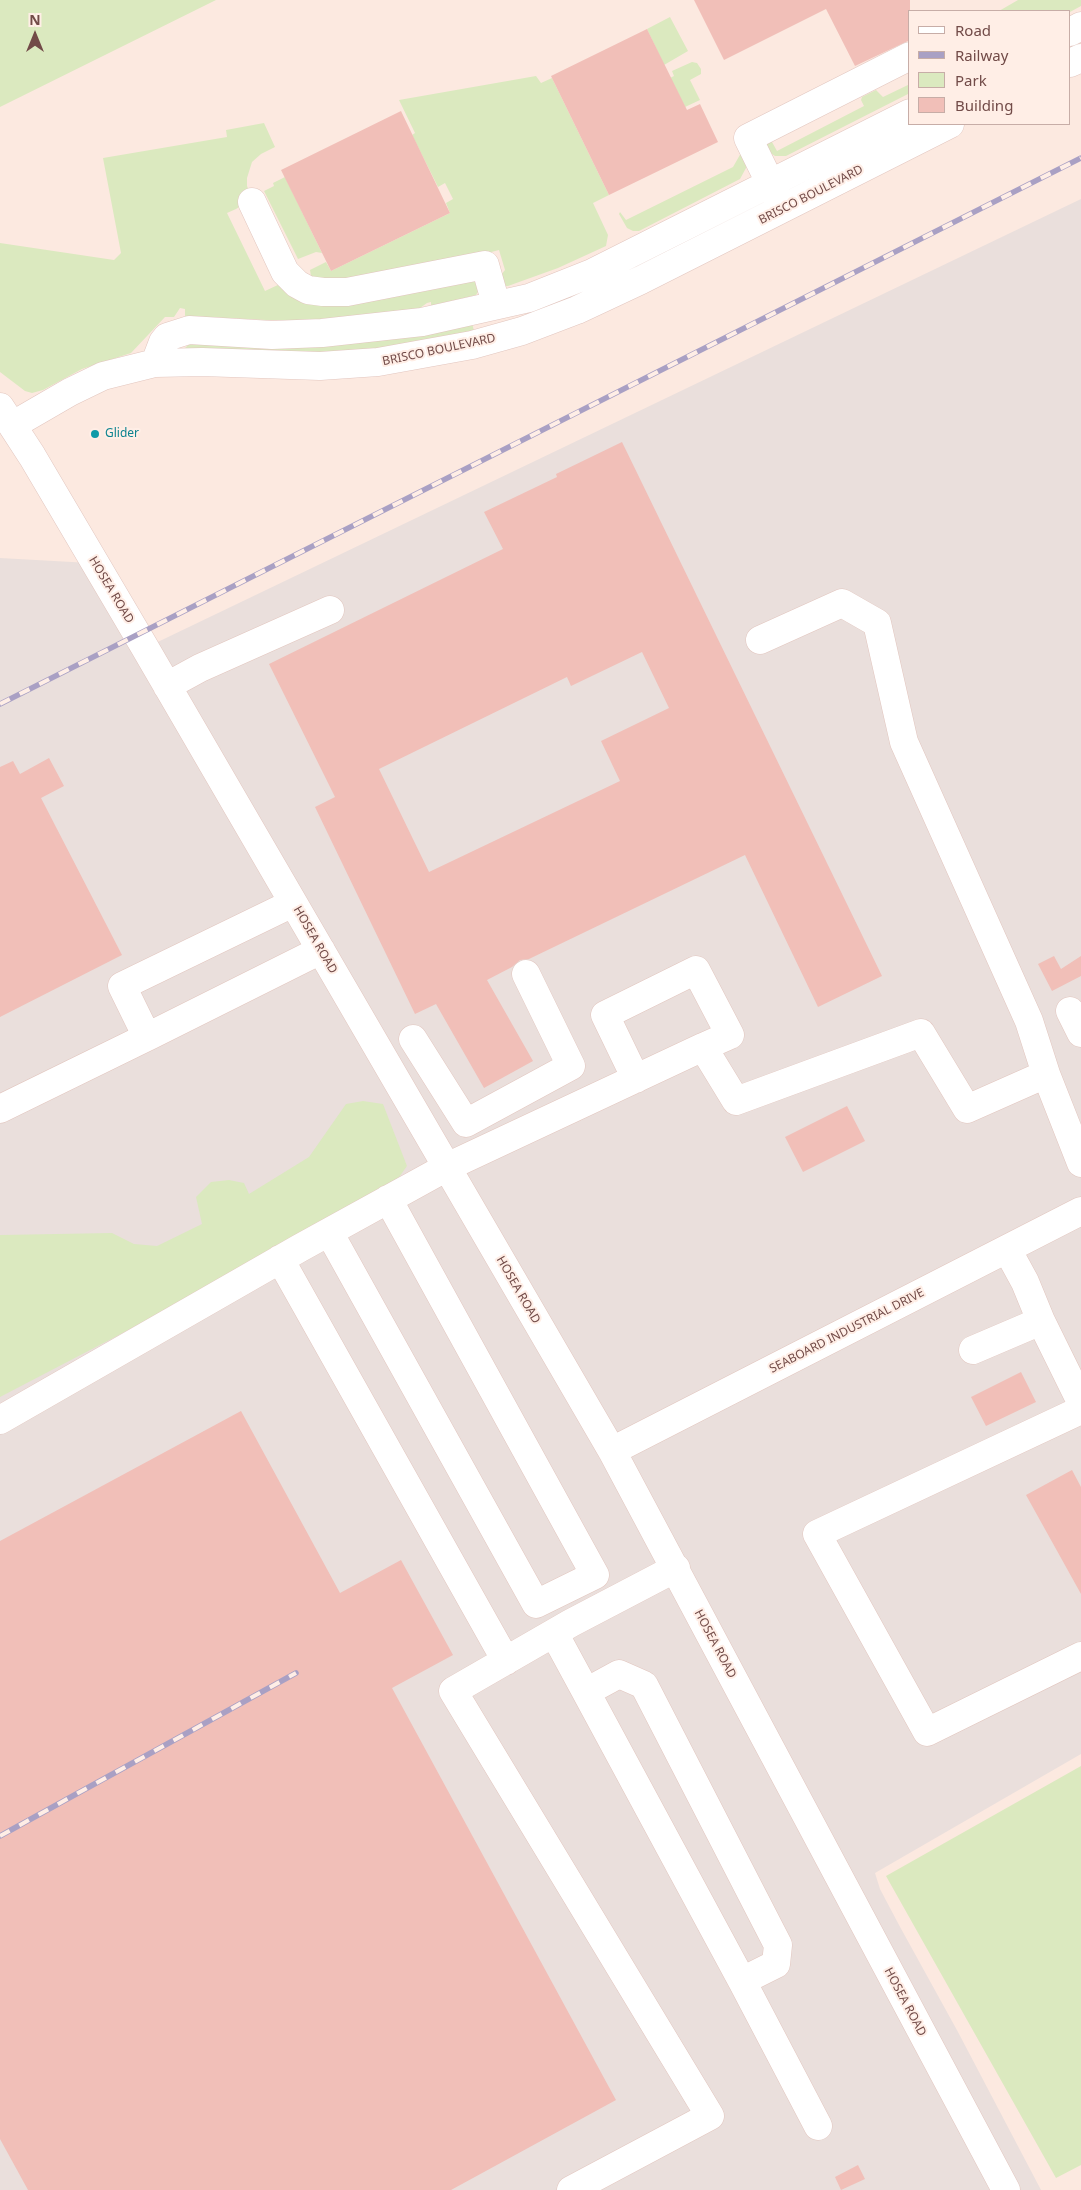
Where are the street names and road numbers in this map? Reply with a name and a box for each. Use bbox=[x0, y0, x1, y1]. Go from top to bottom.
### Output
street label: BRISCO BOULEVARD bbox=[756, 162, 866, 228]
street label: BRISCO BOULEVARD bbox=[381, 331, 497, 369]
street label: HOSEA ROAD bbox=[85, 554, 137, 626]
street label: HOSEA ROAD bbox=[290, 904, 340, 976]
street label: HOSEA ROAD bbox=[493, 1254, 543, 1326]
street label: SEABOARD INDUSTRIAL DRIVE bbox=[767, 1286, 927, 1376]
street label: HOSEA ROAD bbox=[691, 1607, 739, 1681]
street label: HOSEA ROAD bbox=[881, 1965, 929, 2039]

